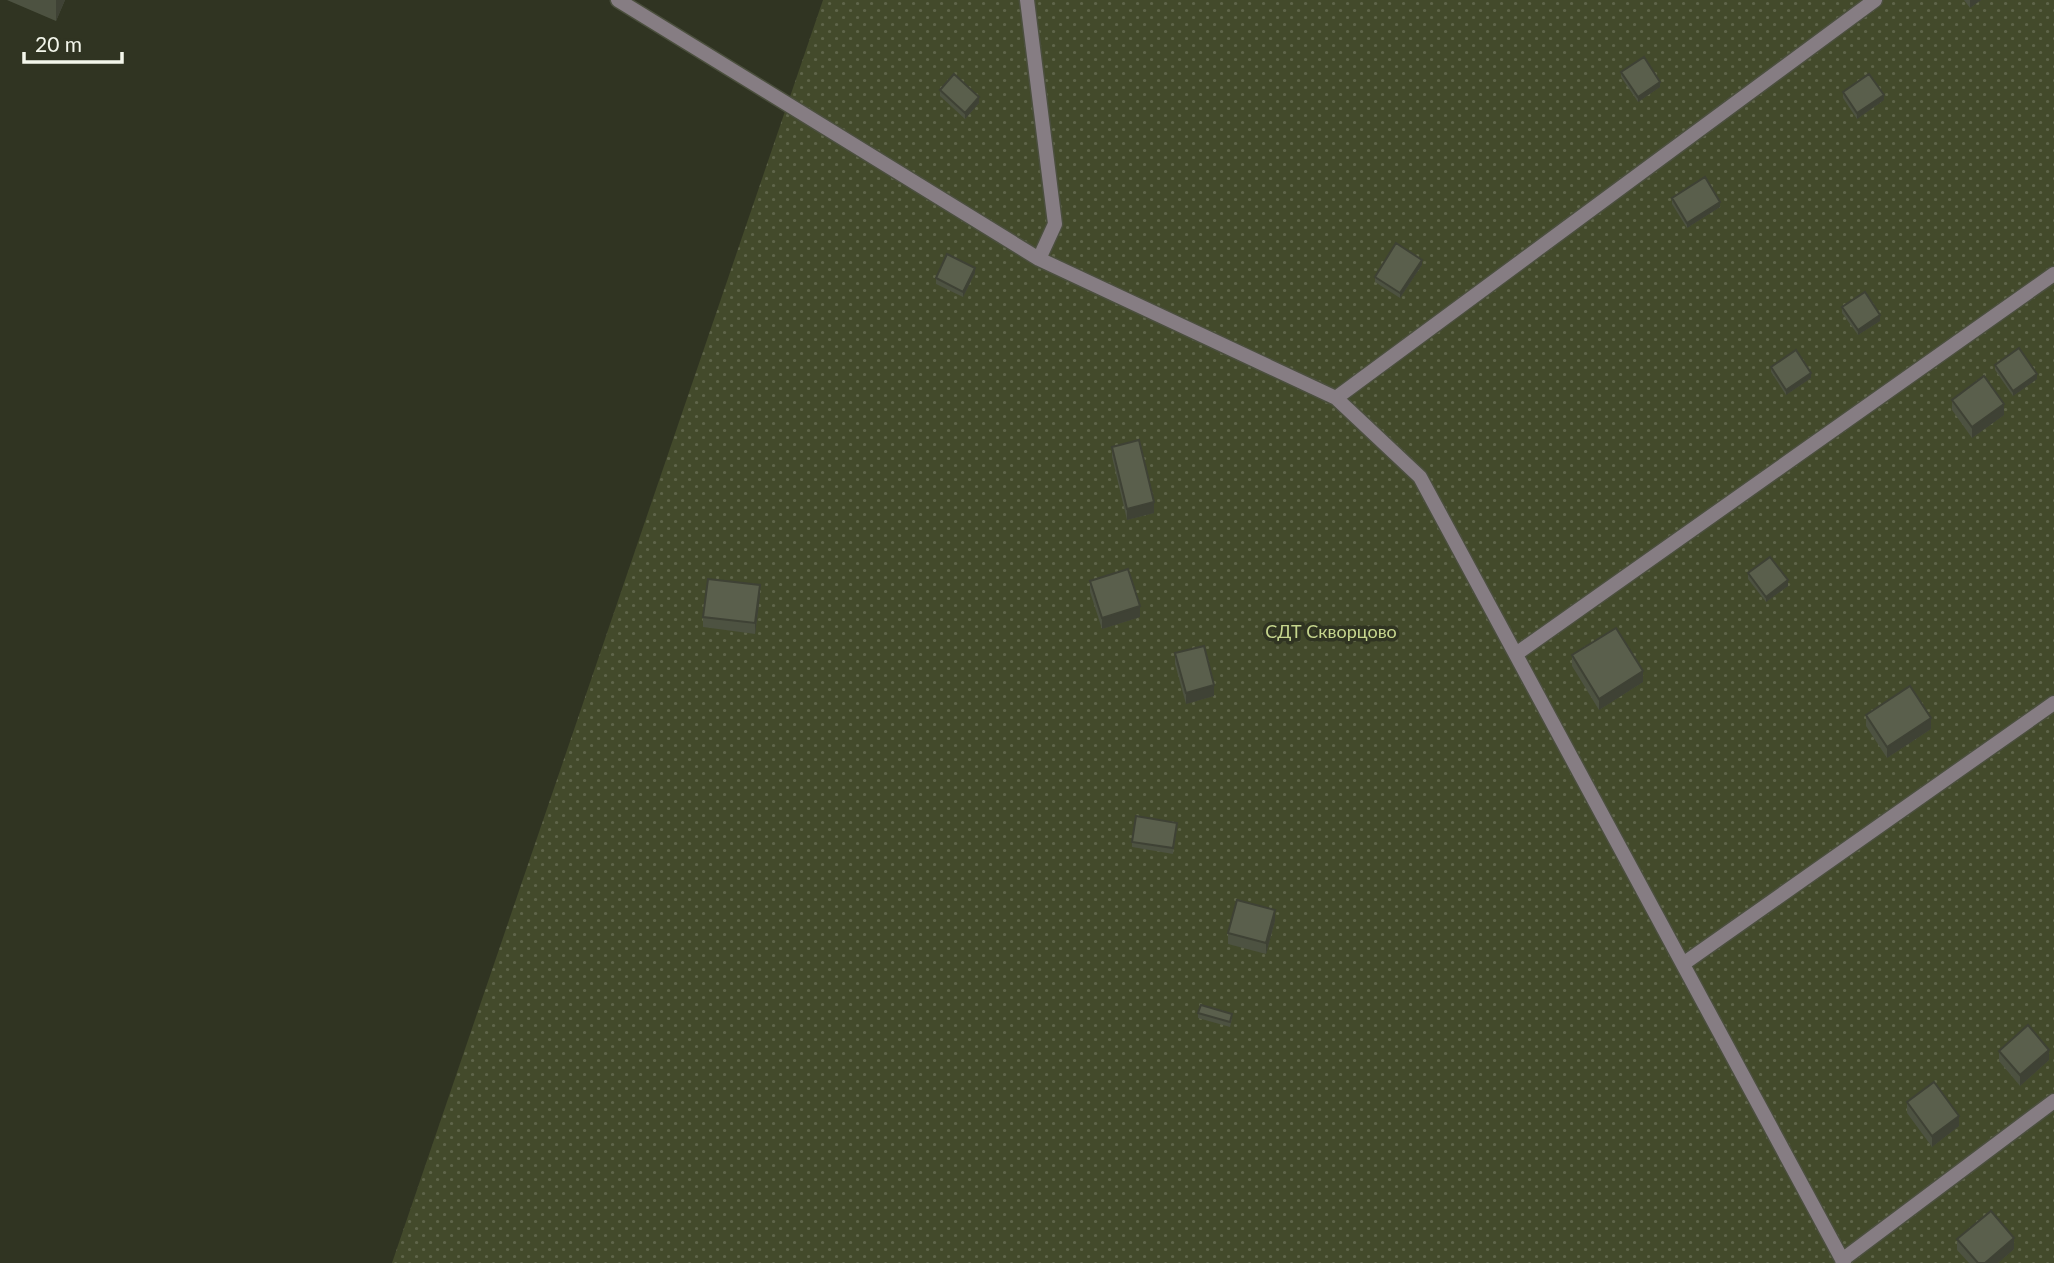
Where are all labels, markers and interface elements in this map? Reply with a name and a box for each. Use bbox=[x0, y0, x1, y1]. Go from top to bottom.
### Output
scale bar bbox=[24, 21, 122, 65]
text: 20 m bbox=[35, 31, 82, 56]
park label: СДТ Скворцово bbox=[1265, 620, 1397, 642]

